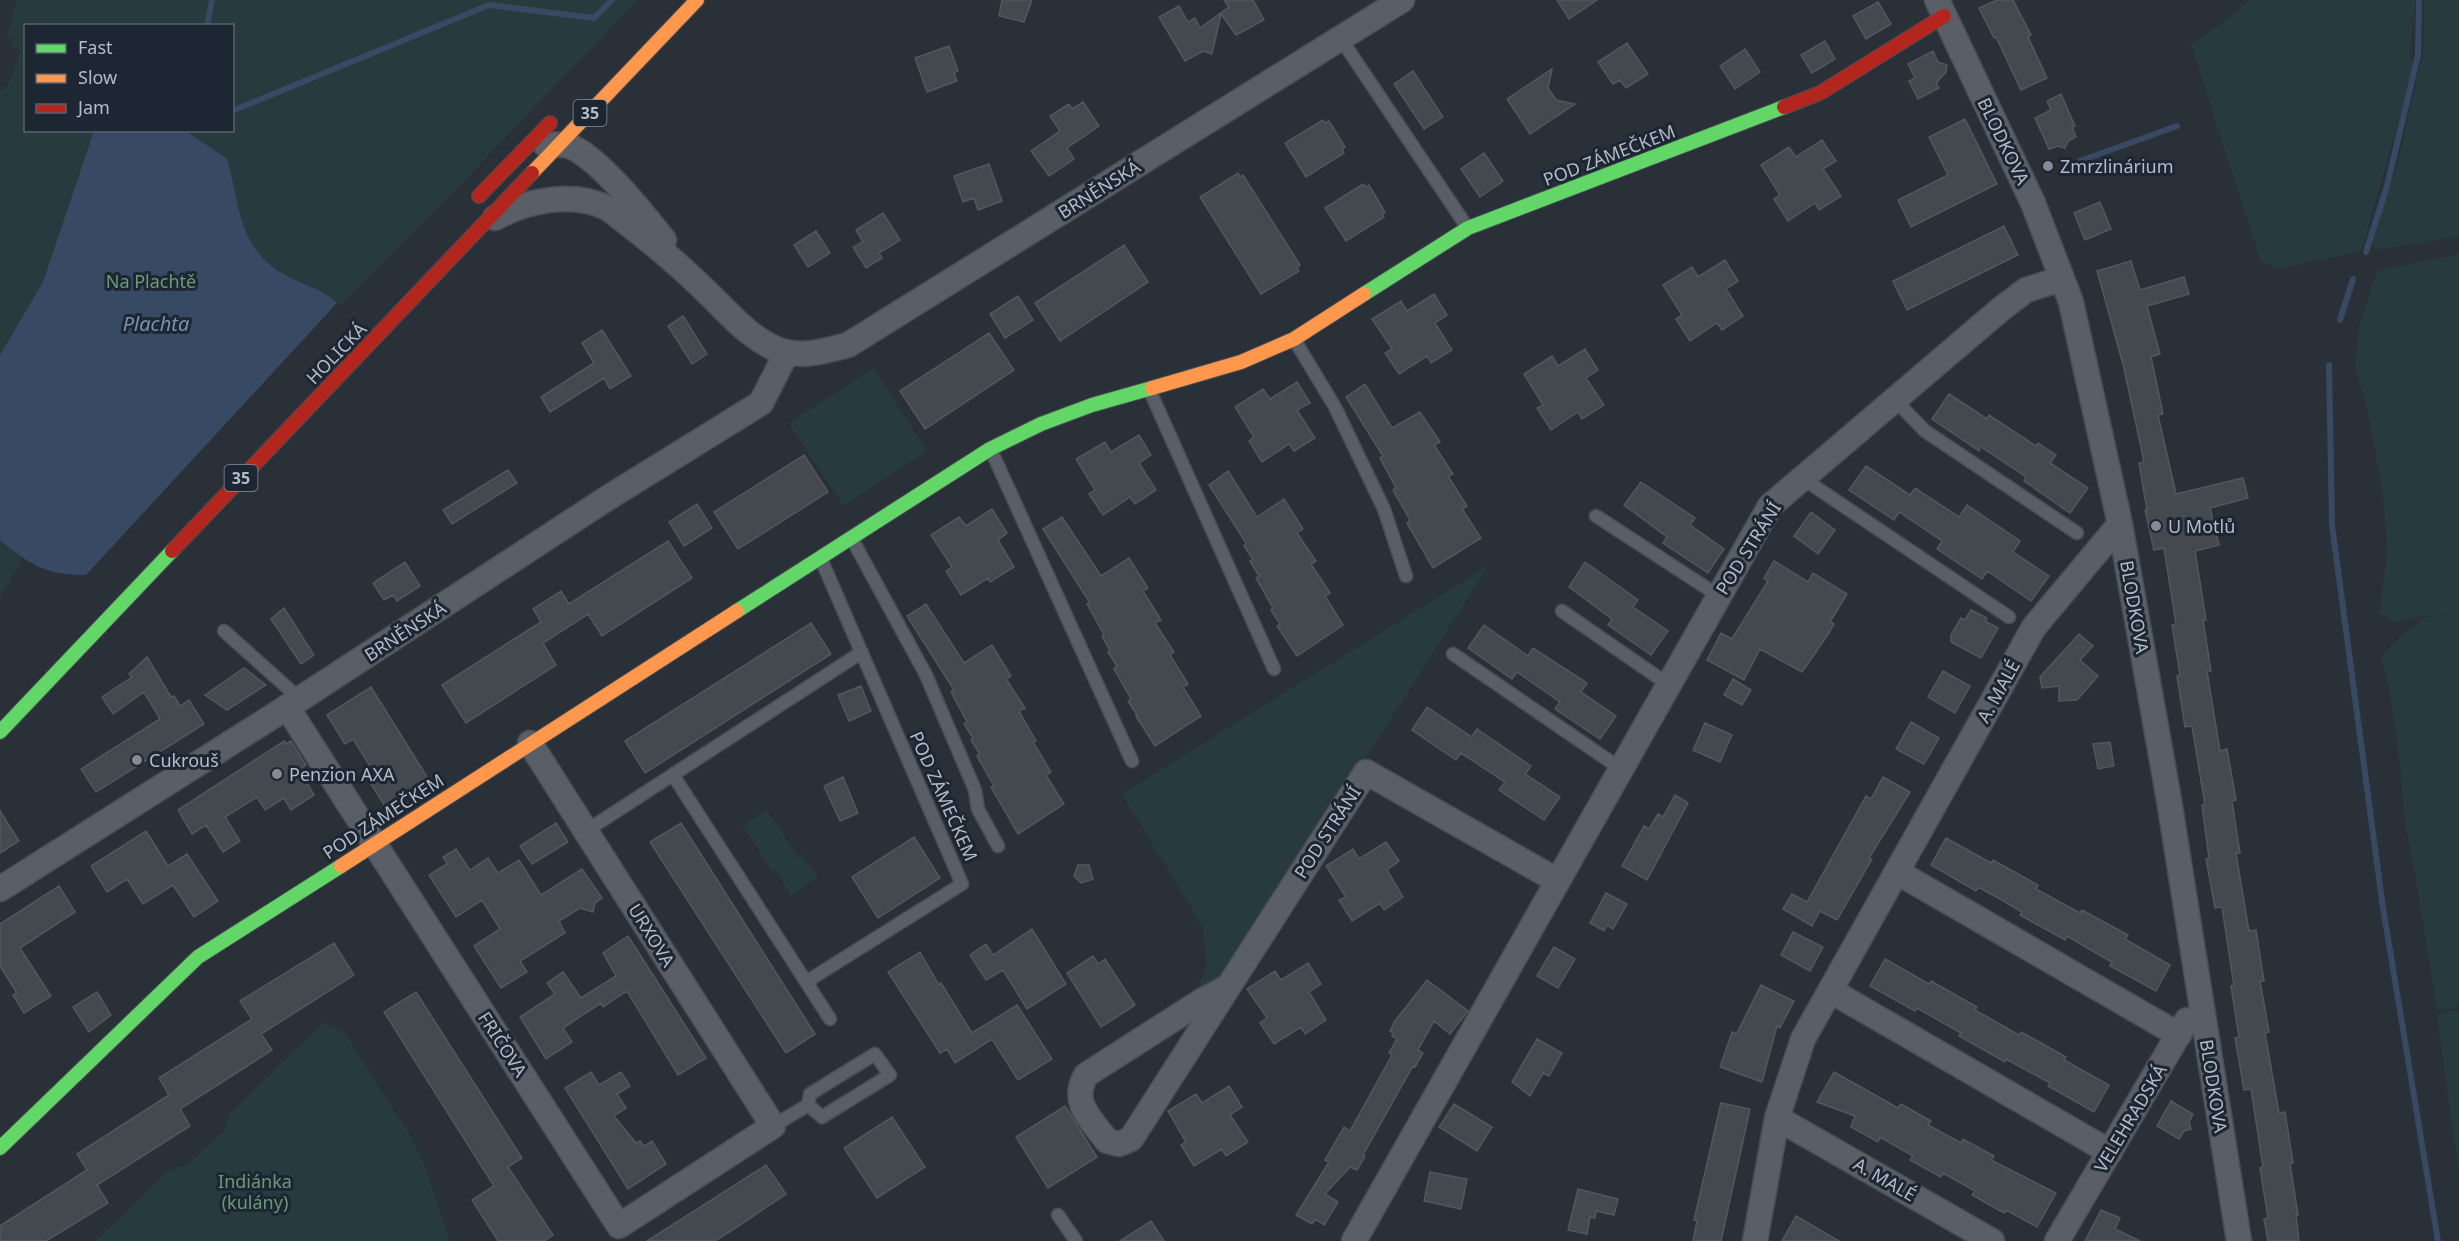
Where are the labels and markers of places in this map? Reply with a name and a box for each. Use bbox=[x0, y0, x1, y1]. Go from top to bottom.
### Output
place label: Zmrzlinárium bbox=[2060, 154, 2174, 178]
marker: Zmrzlinárium bbox=[2041, 159, 2055, 173]
place label: U Motlů bbox=[2168, 514, 2235, 538]
marker: U Motlů bbox=[2149, 519, 2163, 533]
place label: Cukrouš bbox=[149, 748, 219, 772]
marker: Cukrouš bbox=[130, 753, 144, 767]
place label: Penzion AXA bbox=[289, 762, 395, 786]
marker: Penzion AXA bbox=[270, 767, 284, 781]

